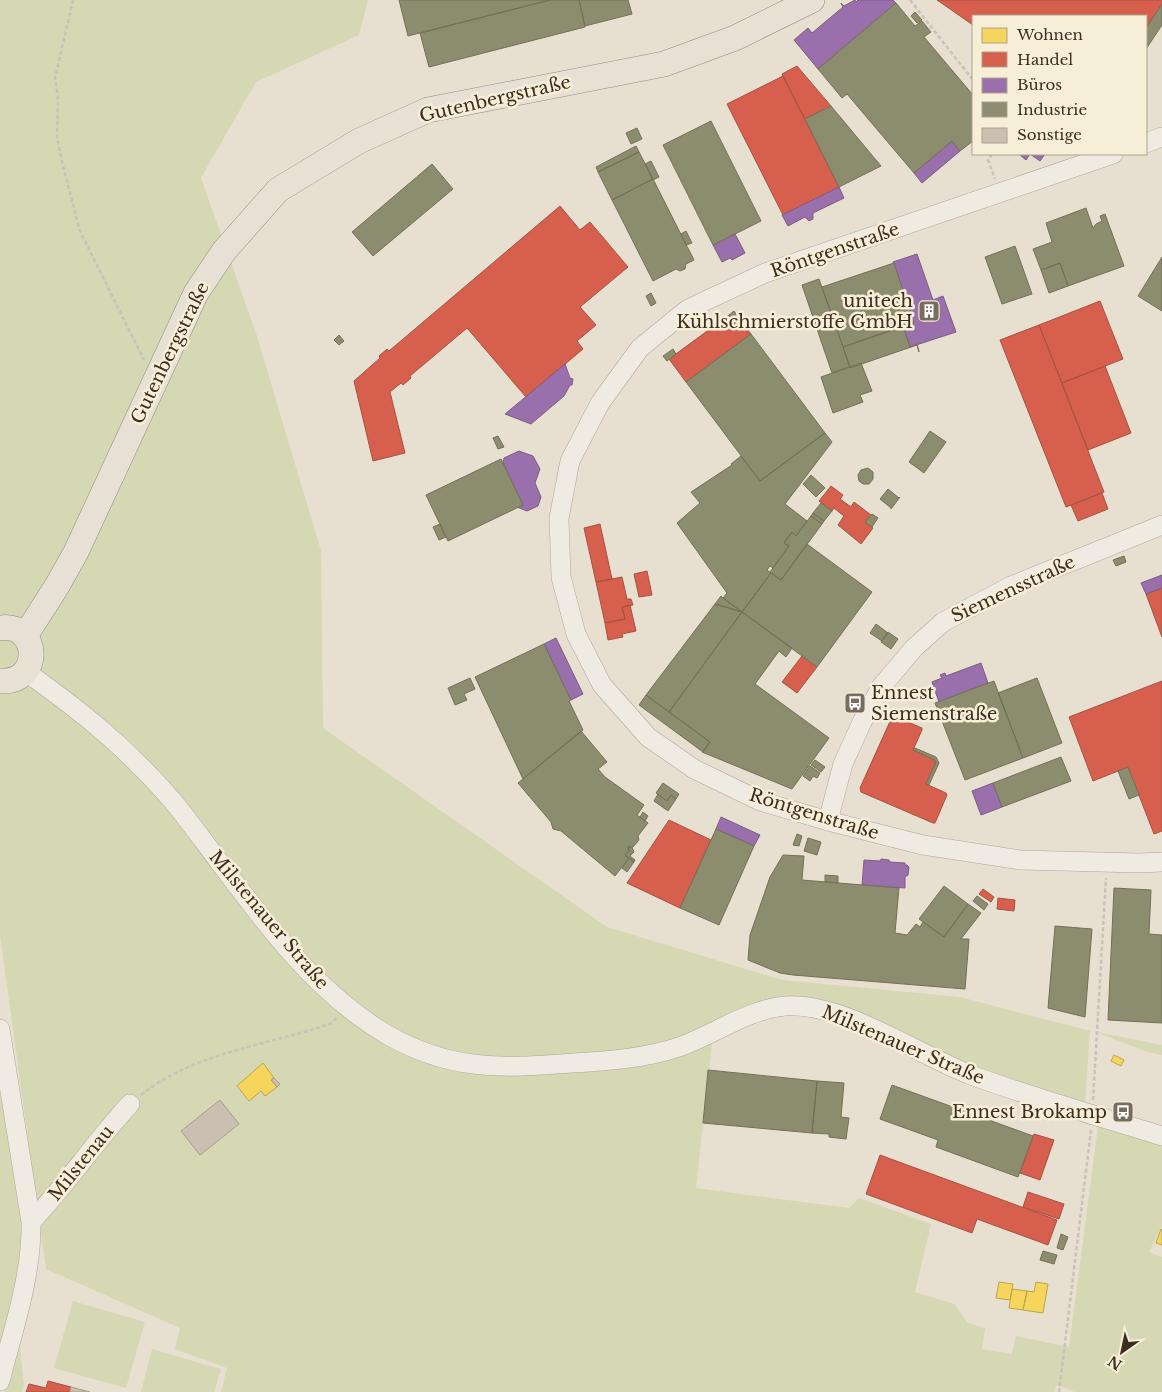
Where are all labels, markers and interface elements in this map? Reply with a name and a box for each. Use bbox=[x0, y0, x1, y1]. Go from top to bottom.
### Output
legend bbox=[972, 15, 1147, 155]
text: Wohnen bbox=[1016, 25, 1083, 44]
text: Handel bbox=[1017, 50, 1073, 69]
street label: Gutenbergstraße bbox=[417, 71, 573, 127]
text: Büros bbox=[1017, 75, 1062, 94]
text: Industrie bbox=[1017, 100, 1087, 119]
text: Sonstige bbox=[1017, 125, 1082, 144]
street label: Röntgenstraße bbox=[768, 218, 902, 282]
street label: Gutenbergstraße bbox=[126, 279, 214, 427]
place label: unitech Kühlschmierstoffe GmbH bbox=[676, 290, 913, 333]
building icon: unitech Kühlschmierstoffe GmbH bbox=[917, 299, 941, 323]
street label: Siemensstraße bbox=[947, 551, 1079, 627]
place label: Ennest Siemenstraße bbox=[871, 682, 997, 725]
bus stop icon: Ennest Siemenstraße bbox=[843, 691, 867, 715]
street label: Röntgenstraße bbox=[746, 784, 882, 844]
street label: Milstenauer Straße bbox=[205, 846, 333, 994]
street label: Milstenauer Straße bbox=[818, 1001, 988, 1089]
bus stop icon: Ennest Brokamp bbox=[1111, 1100, 1135, 1124]
place label: Ennest Brokamp bbox=[952, 1101, 1107, 1123]
street label: Milstenau bbox=[44, 1121, 118, 1205]
north arrow bbox=[1097, 1327, 1147, 1377]
text: N bbox=[1104, 1352, 1125, 1374]

